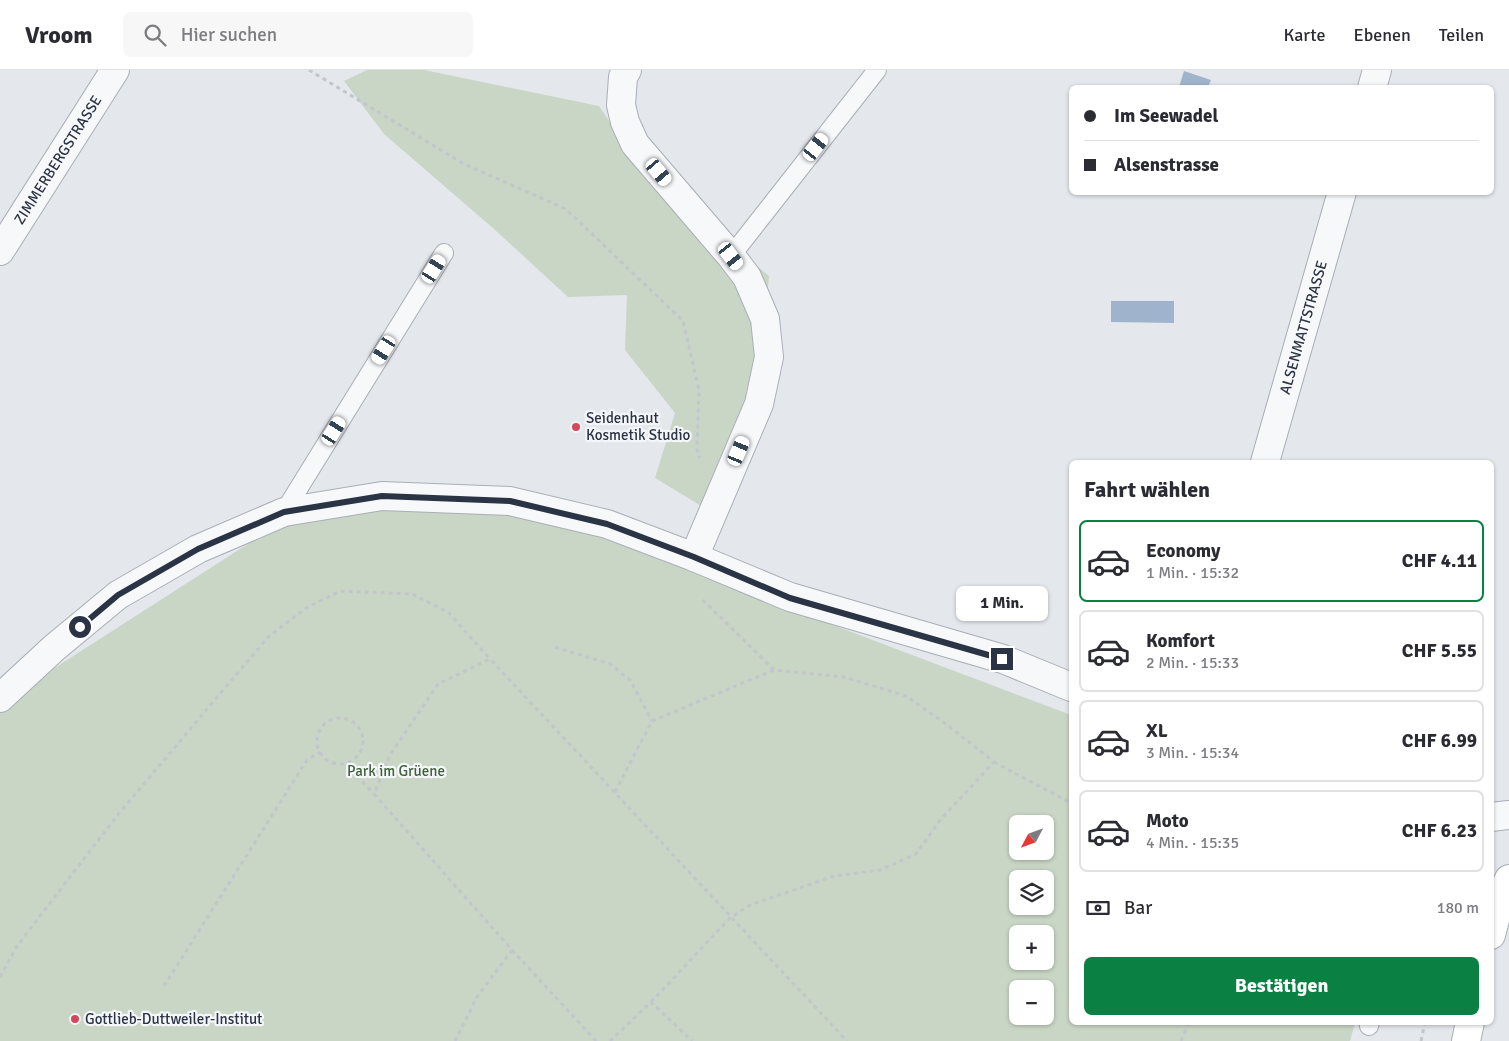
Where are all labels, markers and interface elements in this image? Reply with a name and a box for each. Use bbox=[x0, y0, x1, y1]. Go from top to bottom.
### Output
search box bbox=[123, 12, 473, 57]
text: Vroom bbox=[25, 20, 93, 50]
icon: search bbox=[141, 21, 169, 49]
text: Hier suchen bbox=[181, 23, 277, 47]
text: Karte bbox=[1283, 24, 1325, 46]
text: Ebenen bbox=[1353, 24, 1411, 46]
text: Teilen bbox=[1439, 24, 1484, 46]
street label: ZIMMERBERGSTRASSE bbox=[10, 92, 106, 228]
text: Im Seewadel bbox=[1114, 104, 1218, 128]
car bbox=[800, 131, 831, 163]
text: Alsenstrasse bbox=[1114, 153, 1219, 177]
car bbox=[643, 156, 674, 188]
car bbox=[715, 240, 746, 272]
car bbox=[419, 252, 448, 286]
street label: ALSENMATTSTRASSE bbox=[1276, 258, 1331, 396]
car bbox=[369, 333, 398, 367]
place label: Seidenhaut Kosmetik Studio bbox=[586, 409, 691, 444]
car bbox=[319, 414, 348, 448]
marker: Seidenhaut Kosmetik Studio bbox=[570, 421, 582, 433]
car bbox=[726, 434, 751, 468]
text: Fahrt wählen bbox=[1084, 476, 1210, 503]
icon: car bbox=[1086, 539, 1131, 584]
text: Economy bbox=[1146, 539, 1220, 563]
text: CHF 4.11 bbox=[1402, 549, 1477, 573]
text: 1 Min. · 15:32 bbox=[1146, 563, 1239, 583]
callout: 1 Min. bbox=[956, 586, 1048, 622]
text: 1 Min. bbox=[980, 593, 1024, 613]
route start bbox=[69, 616, 91, 638]
icon: car bbox=[1086, 629, 1131, 674]
text: Komfort bbox=[1146, 629, 1215, 653]
text: CHF 5.55 bbox=[1402, 639, 1477, 663]
route end bbox=[991, 648, 1013, 670]
text: 2 Min. · 15:33 bbox=[1146, 653, 1239, 673]
icon: car bbox=[1086, 719, 1131, 764]
text: XL bbox=[1146, 719, 1168, 743]
text: CHF 6.99 bbox=[1402, 729, 1477, 753]
text: 3 Min. · 15:34 bbox=[1146, 743, 1239, 763]
park label: Park im Grüene bbox=[347, 762, 445, 780]
icon: car bbox=[1086, 809, 1131, 854]
text: Moto bbox=[1146, 809, 1189, 833]
north arrow bbox=[1009, 815, 1054, 860]
map controls bbox=[1009, 815, 1054, 1025]
text: CHF 6.23 bbox=[1402, 819, 1477, 843]
text: 4 Min. · 15:35 bbox=[1146, 833, 1239, 853]
button: layers bbox=[1009, 870, 1054, 915]
icon: cash bbox=[1084, 894, 1112, 922]
text: Bar bbox=[1124, 896, 1152, 920]
text: 180 m bbox=[1437, 898, 1479, 918]
button: + bbox=[1009, 925, 1054, 970]
button: Bestätigen bbox=[1084, 957, 1479, 1015]
button: − bbox=[1009, 980, 1054, 1025]
place label: Gottlieb-Duttweiler-Institut bbox=[85, 1010, 262, 1028]
marker: Gottlieb-Duttweiler-Institut bbox=[69, 1013, 81, 1025]

